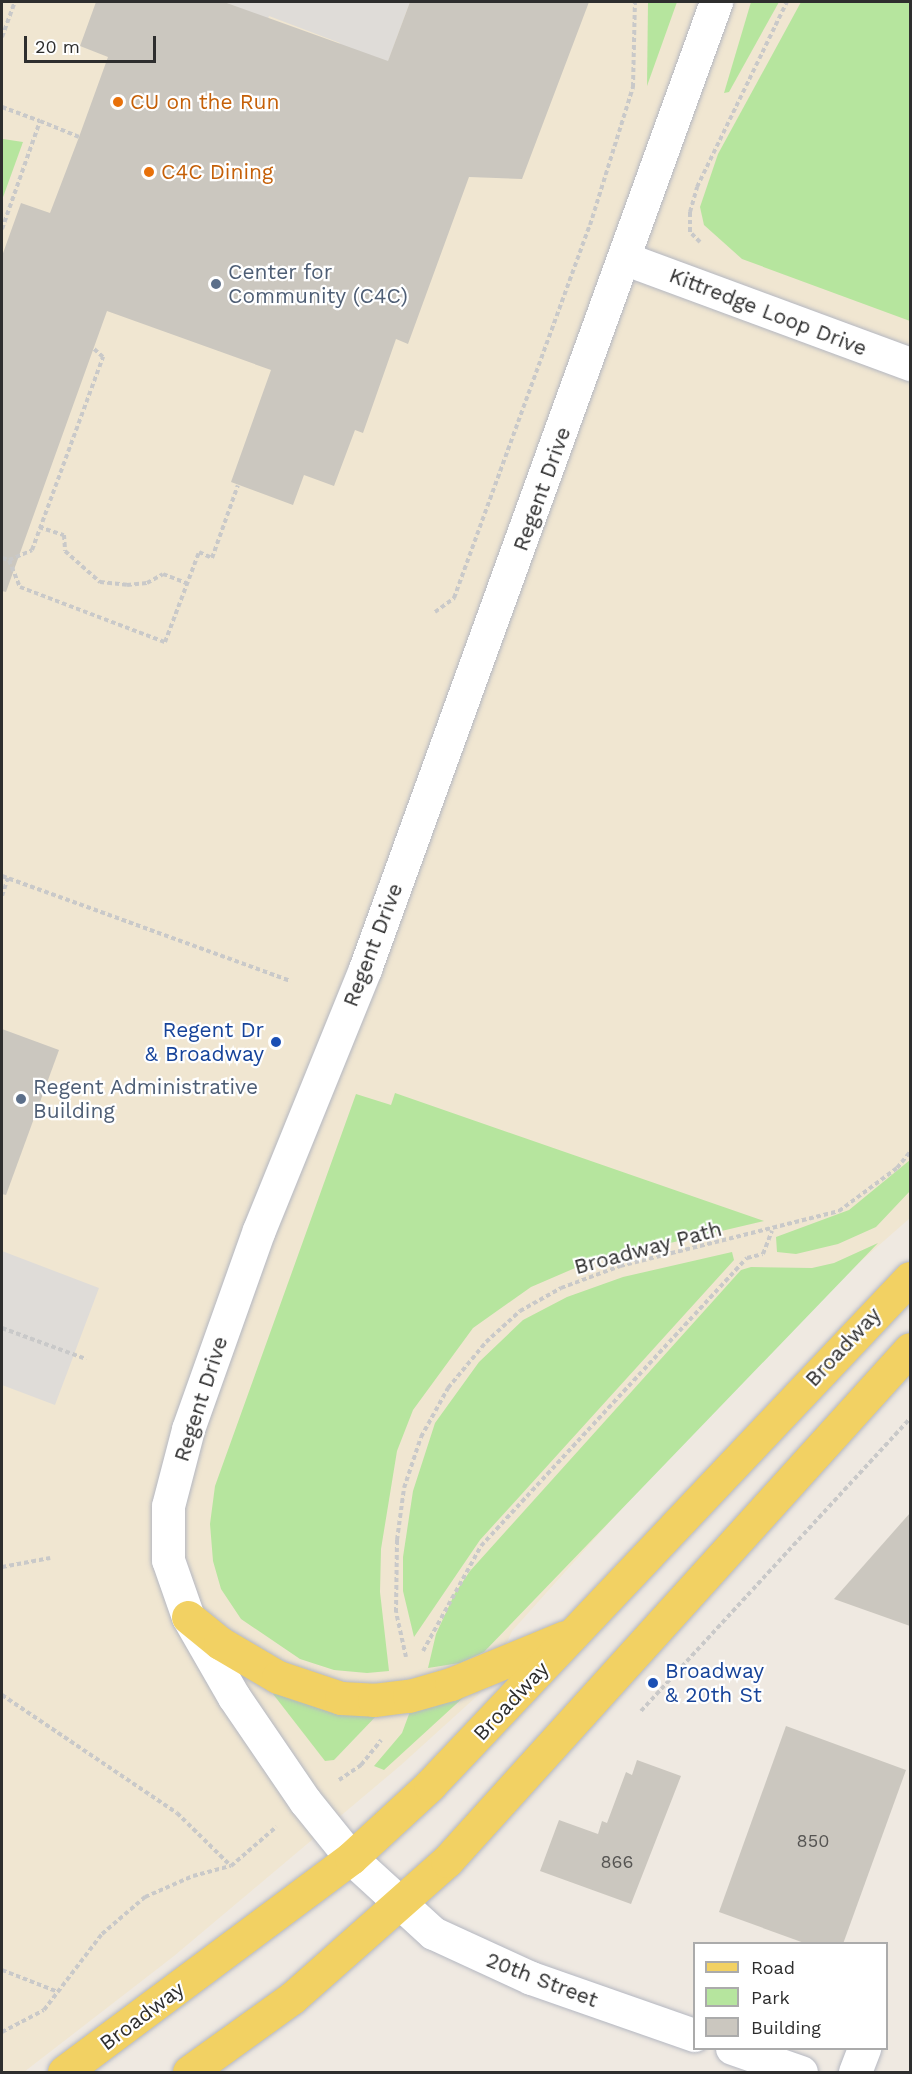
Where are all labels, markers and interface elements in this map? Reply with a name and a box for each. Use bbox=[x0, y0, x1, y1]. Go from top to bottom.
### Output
scale bar bbox=[27, 24, 159, 62]
text: 20 m bbox=[35, 36, 80, 57]
place label: CU on the Run bbox=[130, 89, 280, 115]
marker: CU on the Run bbox=[111, 95, 125, 109]
place label: C4C Dining bbox=[161, 159, 273, 185]
marker: C4C Dining bbox=[142, 165, 156, 179]
place label: Center for Community (C4C) bbox=[228, 259, 408, 309]
street label: Kittredge Loop Drive bbox=[666, 263, 870, 361]
marker: Center for Community (C4C) bbox=[209, 277, 223, 291]
street label: Regent Drive bbox=[508, 424, 576, 554]
street label: Regent Drive bbox=[338, 880, 408, 1010]
place label: Regent Dr & Broadway bbox=[145, 1017, 264, 1067]
marker: Regent Dr & Broadway bbox=[269, 1035, 283, 1049]
place label: Regent Administrative Building bbox=[33, 1074, 259, 1124]
marker: Regent Administrative Building bbox=[14, 1092, 28, 1106]
street label: Broadway Path bbox=[571, 1216, 725, 1280]
street label: Broadway bbox=[800, 1302, 886, 1392]
street label: Regent Drive bbox=[169, 1333, 233, 1465]
street label: Broadway bbox=[468, 1656, 554, 1746]
place label: Broadway & 20th St bbox=[665, 1658, 764, 1708]
marker: Broadway & 20th St bbox=[646, 1676, 660, 1690]
house number: 850 bbox=[797, 1830, 829, 1852]
house number: 866 bbox=[601, 1851, 633, 1873]
legend bbox=[693, 1942, 888, 2050]
street label: 20th Street bbox=[483, 1947, 601, 2013]
text: Road bbox=[751, 1957, 795, 1978]
street label: Broadway bbox=[95, 1976, 189, 2056]
text: Park bbox=[751, 1987, 790, 2008]
text: Building bbox=[751, 2017, 821, 2038]

